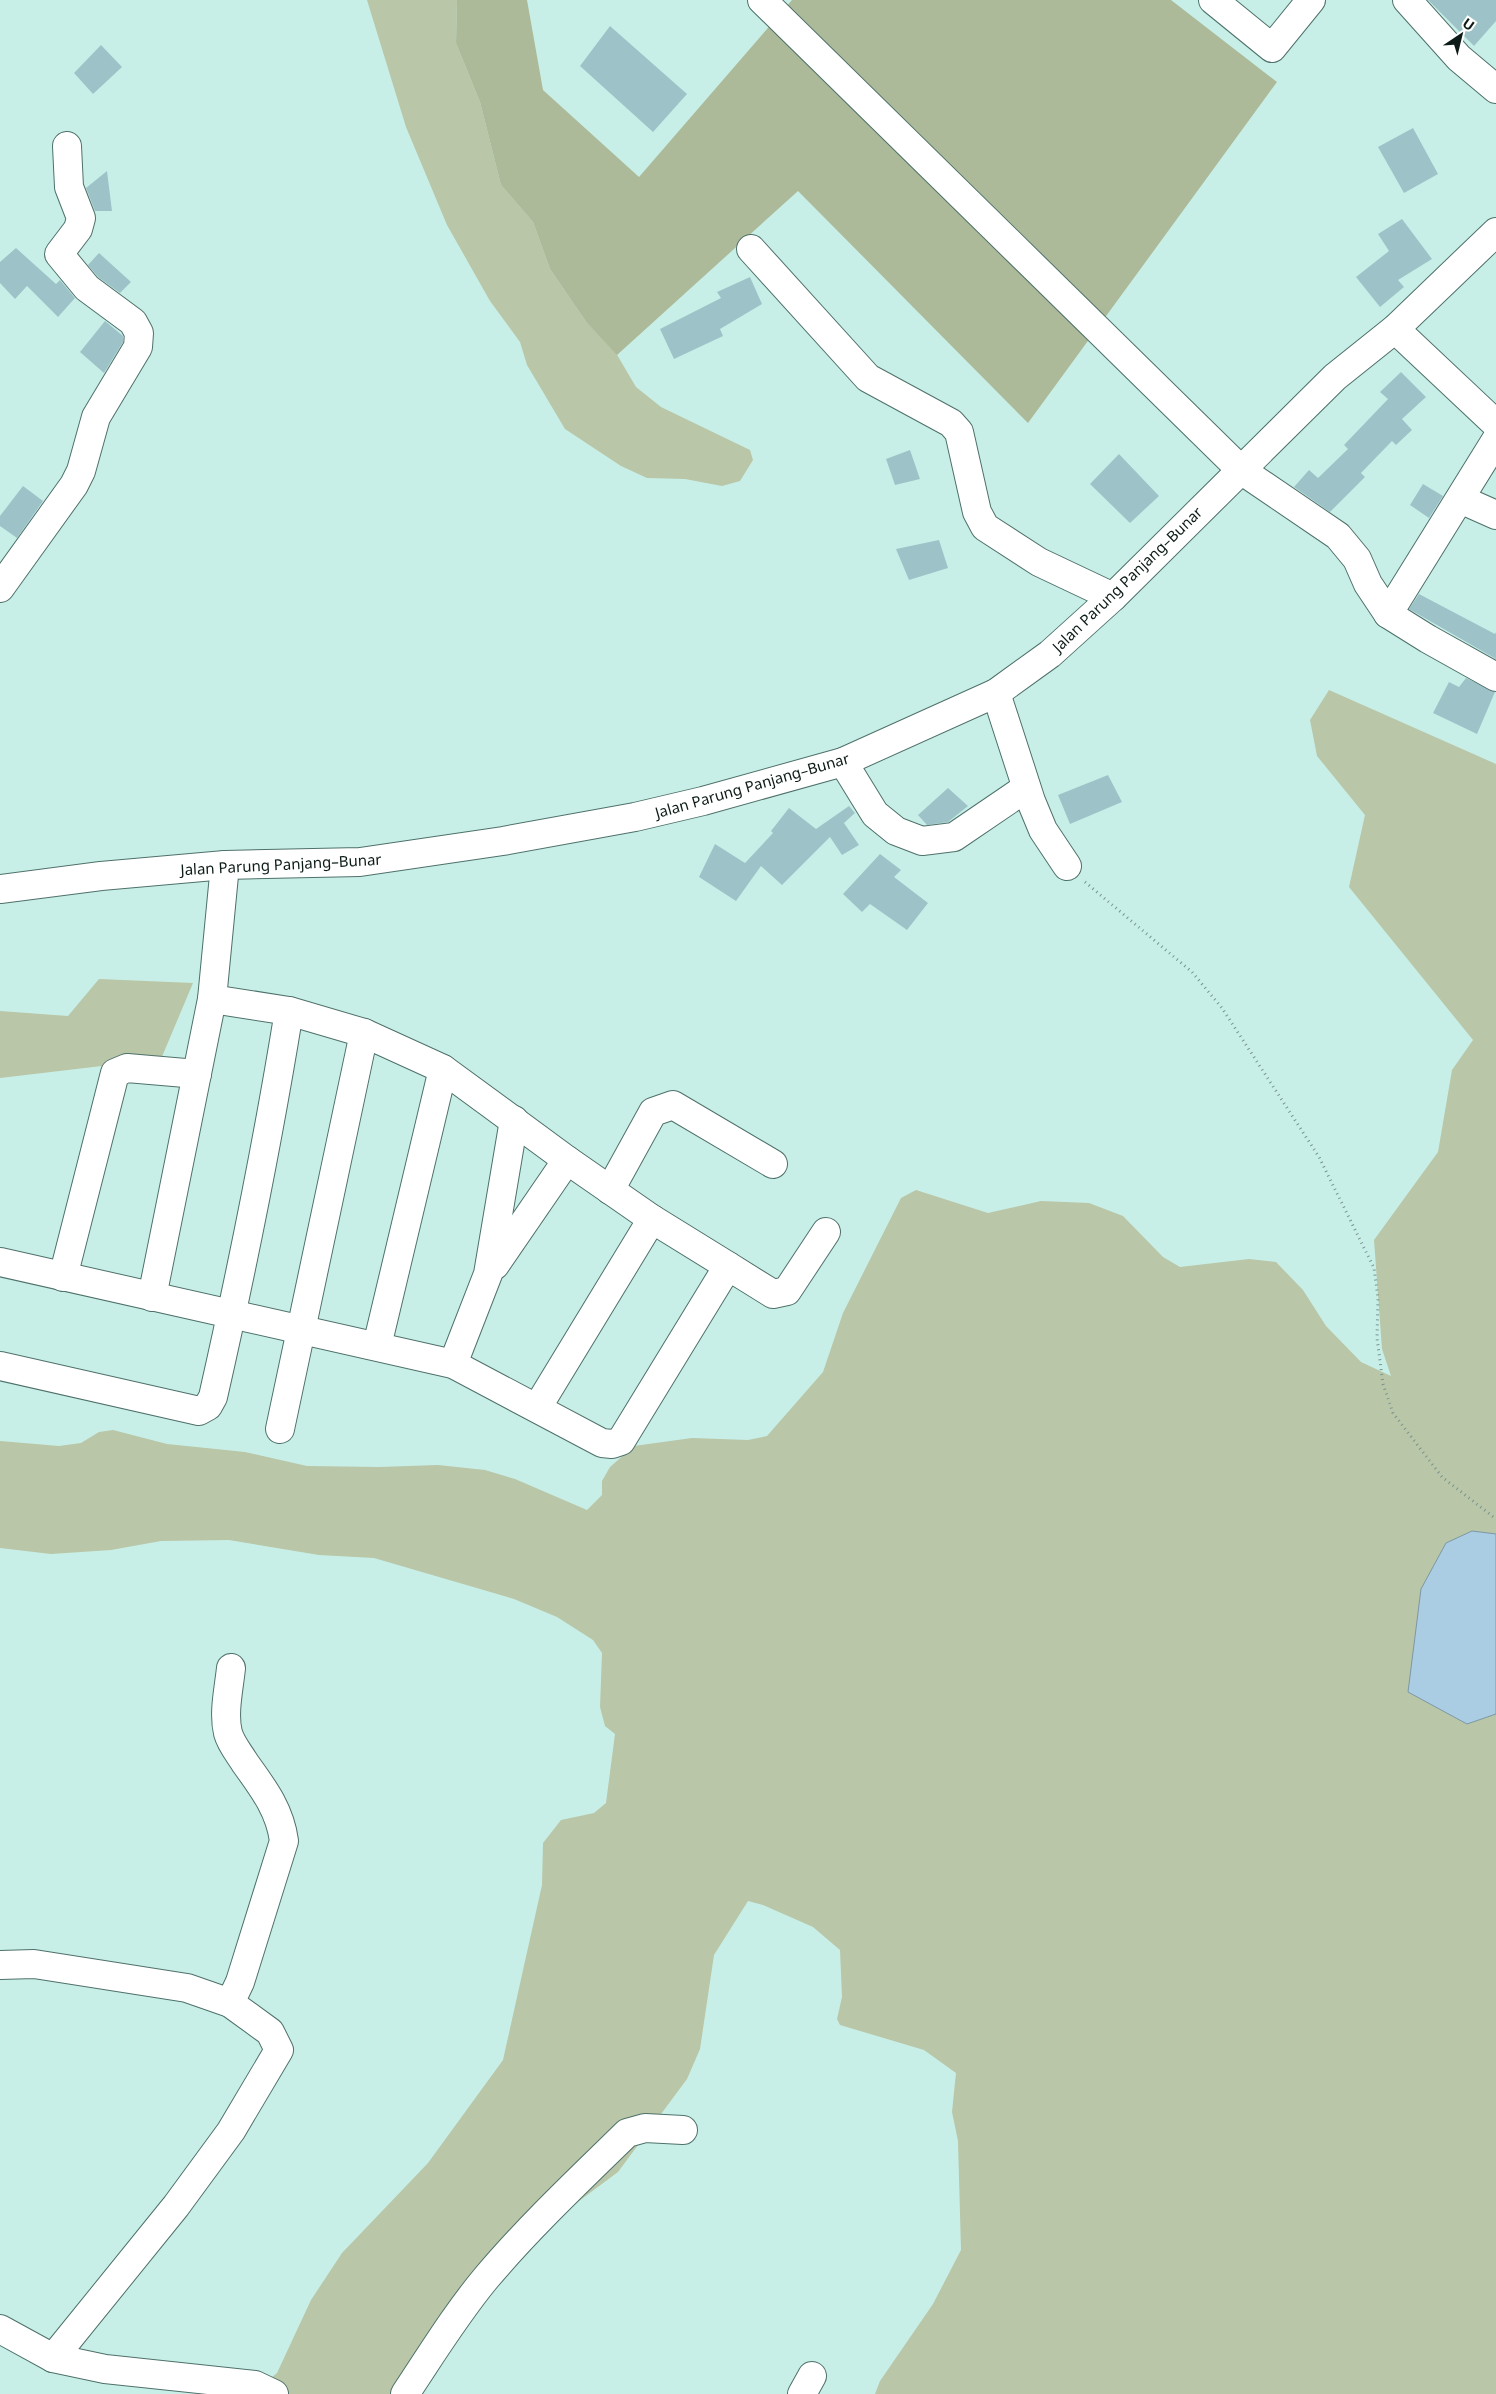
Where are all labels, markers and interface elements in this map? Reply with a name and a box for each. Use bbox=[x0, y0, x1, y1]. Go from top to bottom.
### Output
north arrow bbox=[1436, 10, 1486, 60]
text: U bbox=[1459, 13, 1479, 35]
street label: Jalan Parung Panjang–Bunar bbox=[1046, 502, 1206, 657]
street label: Jalan Parung Panjang–Bunar bbox=[651, 748, 851, 823]
street label: Jalan Parung Panjang–Bunar bbox=[178, 849, 382, 879]

